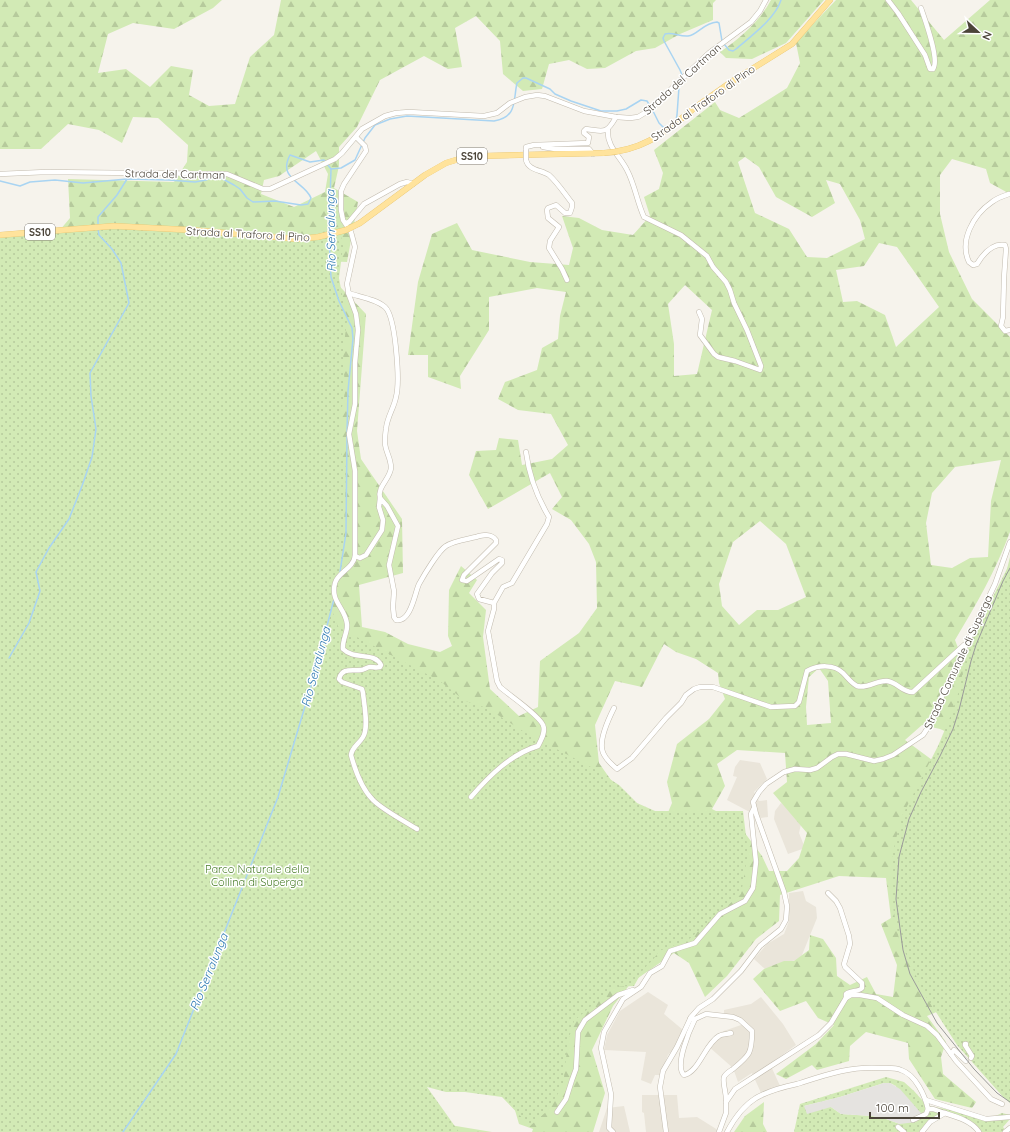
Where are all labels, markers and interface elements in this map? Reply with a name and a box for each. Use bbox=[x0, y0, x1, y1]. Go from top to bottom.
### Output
north arrow bbox=[958, 12, 998, 52]
text: N bbox=[979, 29, 995, 42]
street label: Strada del Cartman bbox=[640, 40, 724, 118]
street label: Strada al Traforo di Pino bbox=[648, 62, 758, 144]
road number: SS10 bbox=[457, 148, 487, 164]
street label: Strada del Cartman bbox=[125, 166, 225, 182]
water label: Rio Serralunga bbox=[322, 189, 339, 272]
road number: SS10 bbox=[25, 224, 55, 240]
street label: Strada al Traforo di Pino bbox=[186, 224, 311, 244]
street label: Strada Comunale di Superga bbox=[921, 593, 995, 731]
water label: Rio Serralunga bbox=[298, 625, 334, 709]
park label: Parco Naturale della Collina di Superga bbox=[205, 862, 309, 889]
water label: Rio Serralunga bbox=[186, 930, 231, 1013]
scale bar bbox=[870, 1094, 939, 1120]
text: 100 m bbox=[876, 1100, 909, 1115]

